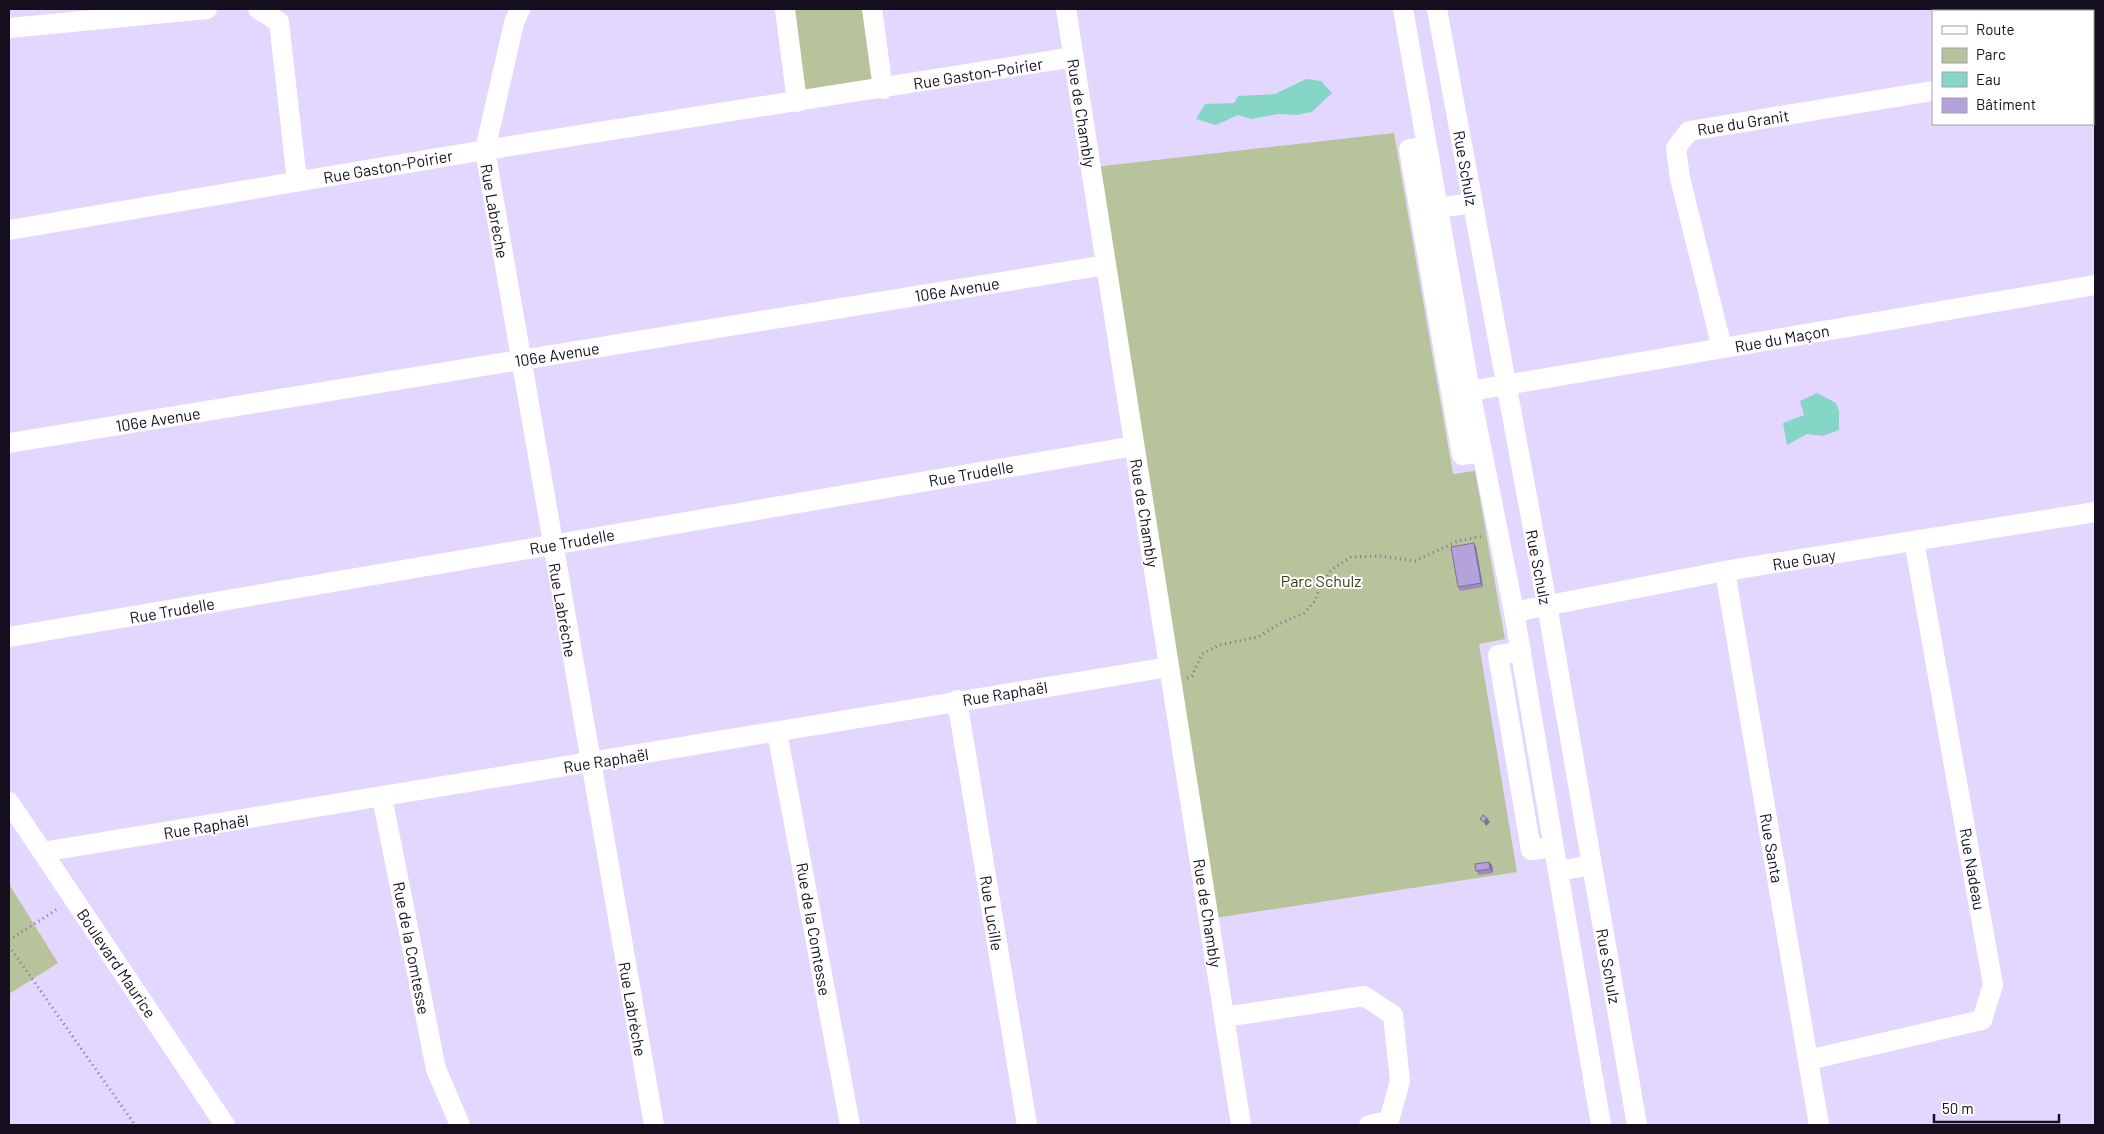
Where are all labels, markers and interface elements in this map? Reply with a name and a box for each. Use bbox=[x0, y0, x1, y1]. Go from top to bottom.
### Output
legend bbox=[1932, 10, 2094, 125]
text: Route bbox=[1976, 20, 2015, 38]
text: Parc bbox=[1976, 45, 2006, 63]
street label: Rue Gaston-Poirier bbox=[912, 53, 1044, 93]
street label: Rue de Chambly bbox=[1064, 57, 1100, 169]
text: Eau bbox=[1976, 70, 2001, 88]
text: Bâtiment bbox=[1976, 95, 2036, 113]
street label: Rue du Granit bbox=[1696, 105, 1790, 139]
street label: Rue Schulz bbox=[1450, 129, 1482, 207]
street label: Rue Gaston-Poirier bbox=[322, 145, 454, 187]
street label: Rue Labrèche bbox=[477, 162, 513, 260]
street label: 106e Avenue bbox=[913, 273, 1001, 305]
street label: Rue du Maçon bbox=[1733, 320, 1831, 356]
street label: 106e Avenue bbox=[513, 338, 601, 370]
street label: 106e Avenue bbox=[114, 403, 202, 435]
street label: Rue Trudelle bbox=[927, 456, 1015, 490]
street label: Rue de Chambly bbox=[1127, 457, 1163, 569]
street label: Rue Trudelle bbox=[528, 524, 616, 558]
street label: Rue Schulz bbox=[1522, 528, 1556, 606]
street label: Rue Guay bbox=[1771, 545, 1838, 573]
street label: Rue Labrèche bbox=[545, 561, 581, 659]
park label: Parc Schulz bbox=[1281, 571, 1361, 590]
street label: Rue Trudelle bbox=[128, 593, 216, 627]
street label: Rue Raphaël bbox=[961, 677, 1049, 709]
street label: Rue Raphaël bbox=[562, 744, 650, 776]
street label: Rue Raphaël bbox=[162, 810, 250, 842]
street label: Rue Santa bbox=[1757, 812, 1787, 884]
street label: Rue Nadeau bbox=[1956, 826, 1990, 912]
street label: Rue de Chambly bbox=[1190, 857, 1226, 969]
street label: Rue de la Comtesse bbox=[793, 861, 835, 997]
street label: Rue Lucille bbox=[977, 874, 1007, 952]
street label: Rue de la Comtesse bbox=[390, 880, 434, 1016]
street label: Boulevard Maurice bbox=[73, 905, 161, 1021]
street label: Rue Schulz bbox=[1593, 927, 1625, 1005]
street label: Rue Labrèche bbox=[615, 960, 651, 1058]
scale bar bbox=[1934, 1092, 2059, 1124]
text: 50 m bbox=[1942, 1099, 1974, 1117]

